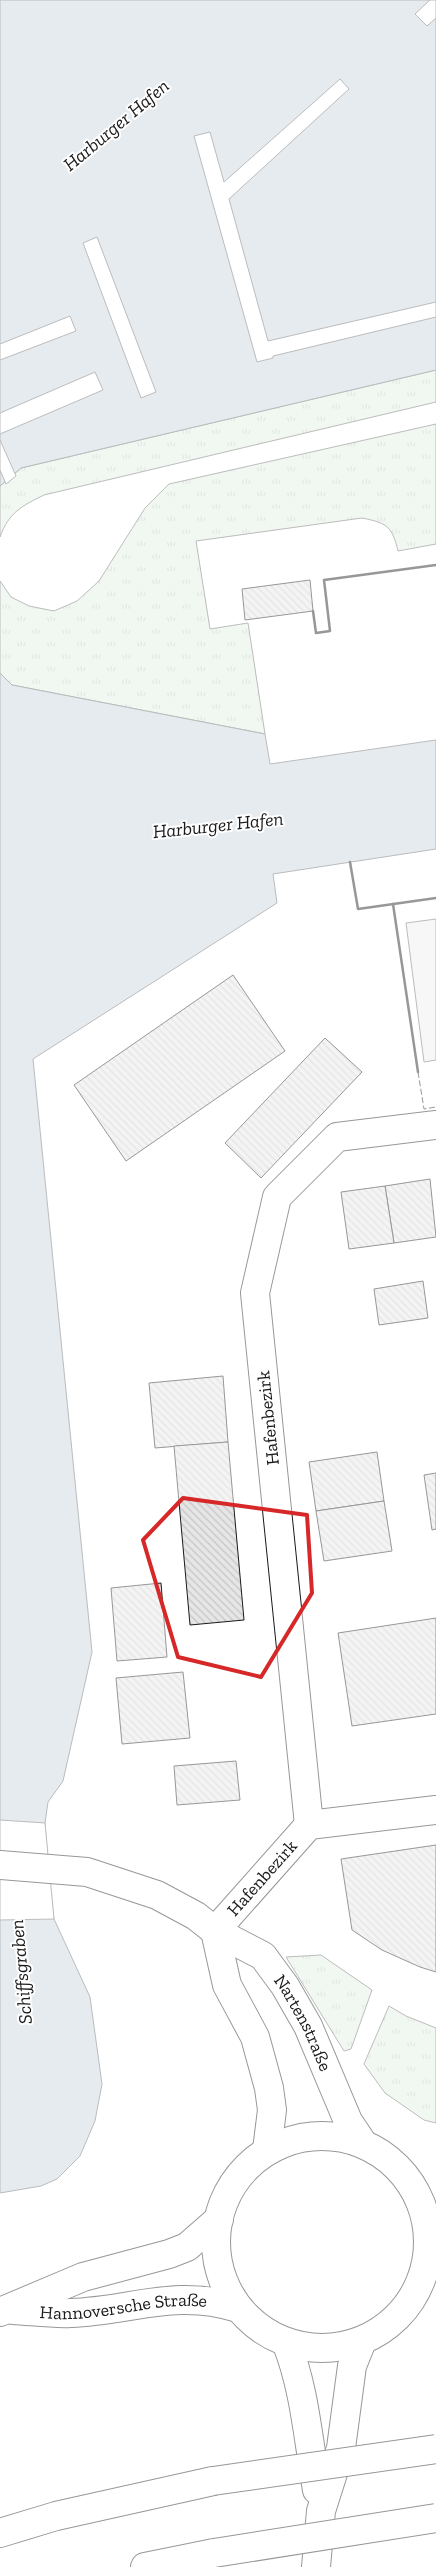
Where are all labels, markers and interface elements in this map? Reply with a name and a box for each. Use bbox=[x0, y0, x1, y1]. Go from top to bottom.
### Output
water label: Harburger Hafen bbox=[58, 74, 174, 176]
water label: Harburger Hafen bbox=[152, 807, 284, 843]
street label: Hafenbezirk bbox=[252, 1369, 284, 1466]
street label: Hafenbezirk bbox=[222, 1835, 302, 1921]
water label: Schiffsgraben bbox=[5, 1919, 37, 2025]
street label: Nartenstraße bbox=[269, 1970, 337, 2074]
street label: Hannoversche Straße bbox=[39, 2289, 208, 2324]

